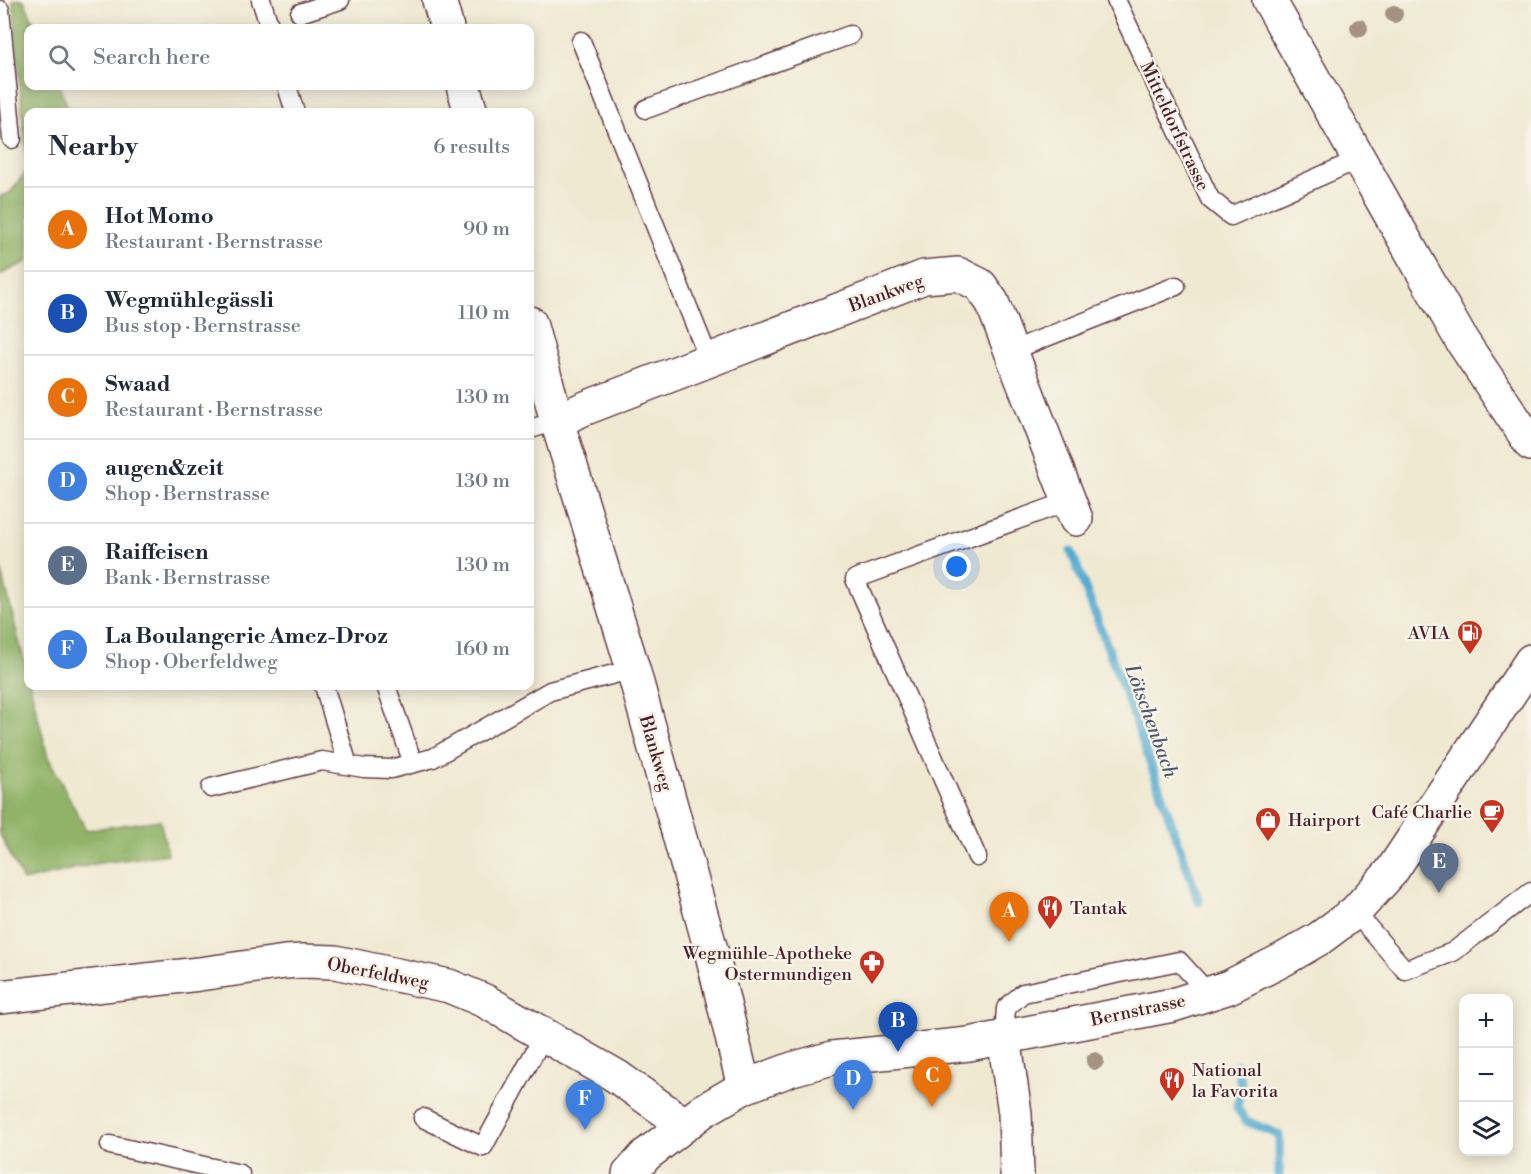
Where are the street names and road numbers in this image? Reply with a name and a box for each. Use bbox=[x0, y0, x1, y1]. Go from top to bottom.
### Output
street label: Mitteldorfstrasse bbox=[1135, 58, 1215, 194]
street label: Blankweg bbox=[845, 269, 927, 318]
street label: Blankweg bbox=[633, 712, 677, 794]
street label: Oberfeldweg bbox=[325, 952, 431, 995]
street label: Bernstrasse bbox=[1087, 989, 1188, 1032]

